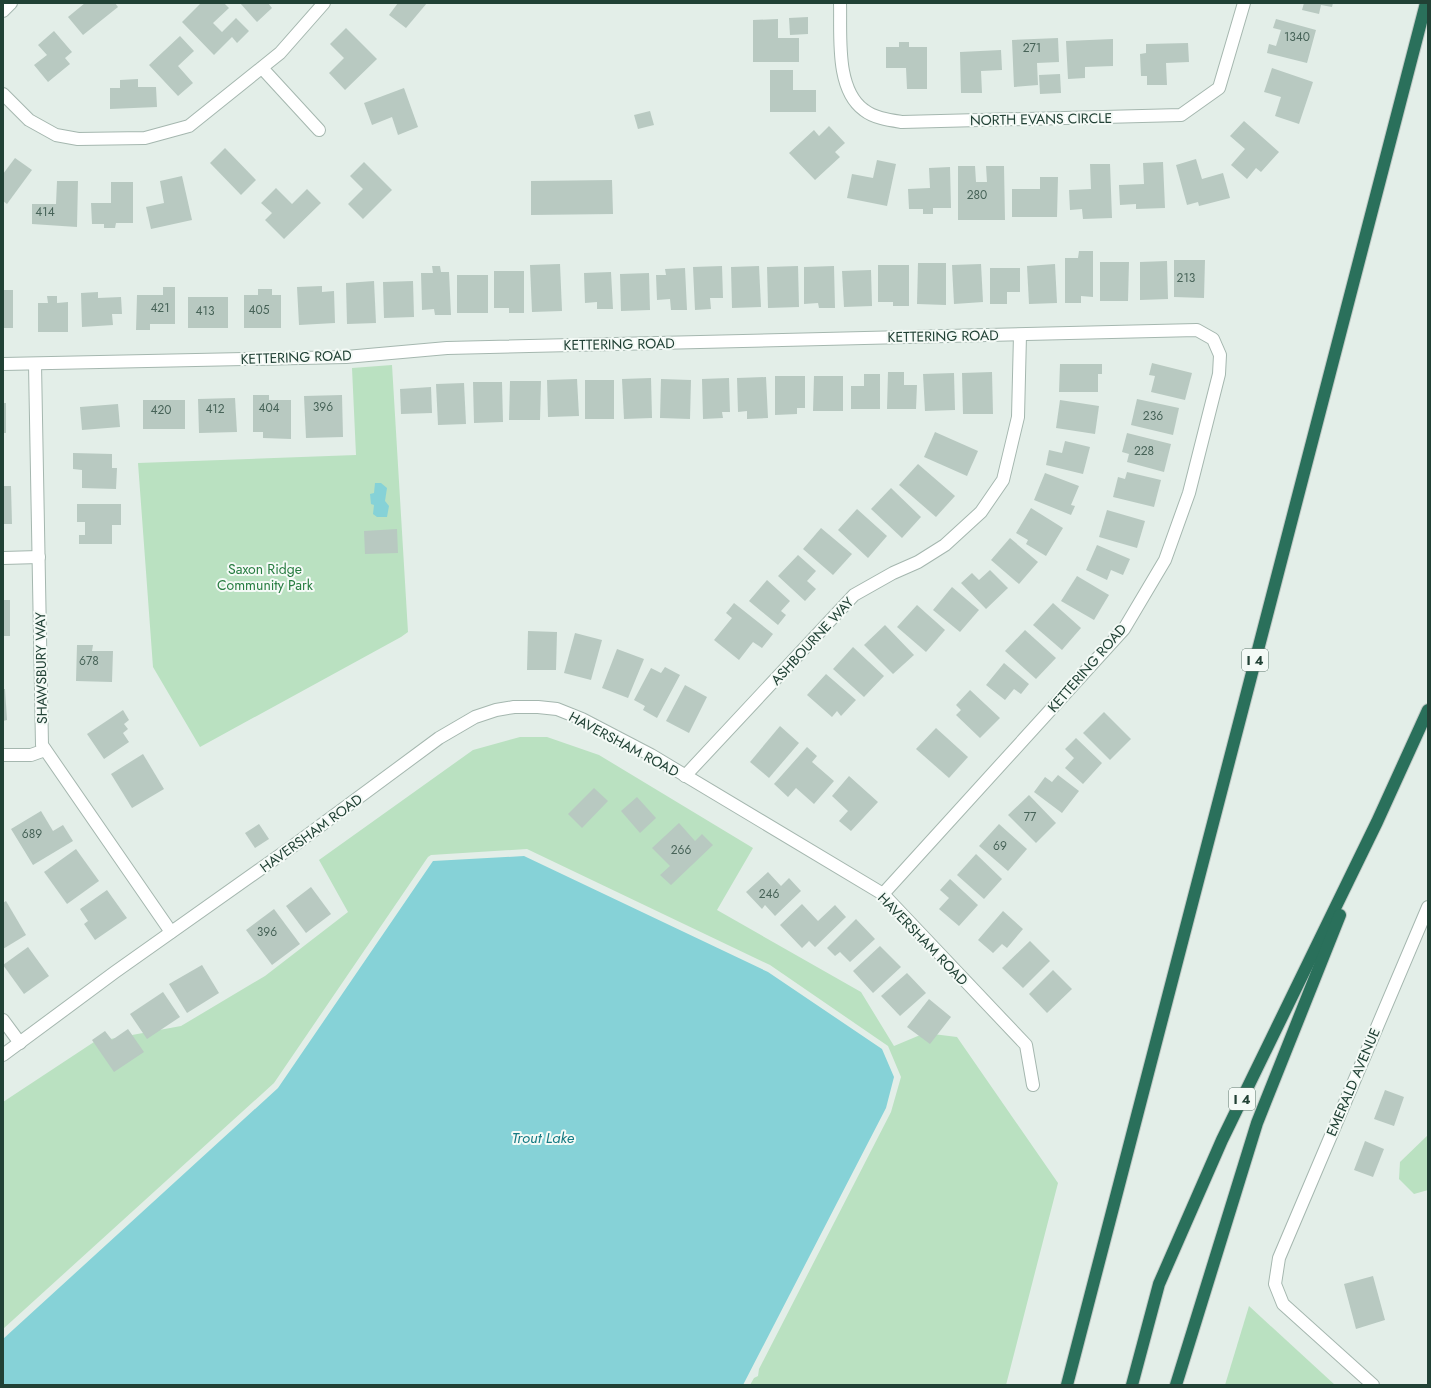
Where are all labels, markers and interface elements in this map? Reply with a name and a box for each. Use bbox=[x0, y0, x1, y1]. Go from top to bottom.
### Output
house number: 1340 bbox=[1284, 28, 1310, 46]
house number: 271 bbox=[1023, 39, 1041, 57]
street label: NORTH EVANS CIRCLE bbox=[970, 108, 1112, 130]
house number: 280 bbox=[967, 186, 987, 204]
house number: 414 bbox=[35, 203, 55, 221]
house number: 213 bbox=[1177, 269, 1196, 287]
house number: 421 bbox=[150, 299, 170, 317]
house number: 405 bbox=[249, 301, 270, 319]
house number: 413 bbox=[196, 302, 215, 320]
street label: KETTERING ROAD bbox=[887, 325, 999, 347]
street label: KETTERING ROAD bbox=[563, 333, 675, 355]
street label: KETTERING ROAD bbox=[240, 345, 352, 369]
house number: 396 bbox=[313, 398, 333, 416]
house number: 404 bbox=[258, 399, 280, 417]
house number: 412 bbox=[205, 400, 225, 418]
house number: 420 bbox=[150, 401, 172, 419]
house number: 236 bbox=[1143, 407, 1163, 425]
house number: 228 bbox=[1134, 442, 1154, 460]
park label: Saxon Ridge Community Park bbox=[217, 559, 314, 595]
street label: ASHBOURNE WAY bbox=[766, 592, 858, 689]
street label: SHAWSBURY WAY bbox=[30, 612, 52, 724]
street label: KETTERING ROAD bbox=[1043, 619, 1131, 717]
road number: I 4 bbox=[1242, 649, 1268, 671]
house number: 678 bbox=[79, 652, 99, 670]
street label: HAVERSHAM ROAD bbox=[565, 706, 683, 782]
street label: HAVERSHAM ROAD bbox=[256, 789, 366, 877]
house number: 77 bbox=[1024, 808, 1037, 826]
house number: 689 bbox=[22, 825, 42, 843]
house number: 69 bbox=[993, 837, 1007, 855]
house number: 266 bbox=[671, 841, 691, 859]
house number: 246 bbox=[759, 885, 779, 903]
street label: HAVERSHAM ROAD bbox=[873, 888, 973, 990]
house number: 396 bbox=[257, 923, 277, 941]
street label: EMERALD AVENUE bbox=[1321, 1025, 1385, 1139]
road number: I 4 bbox=[1229, 1088, 1255, 1110]
water label: Trout Lake bbox=[512, 1127, 575, 1149]

